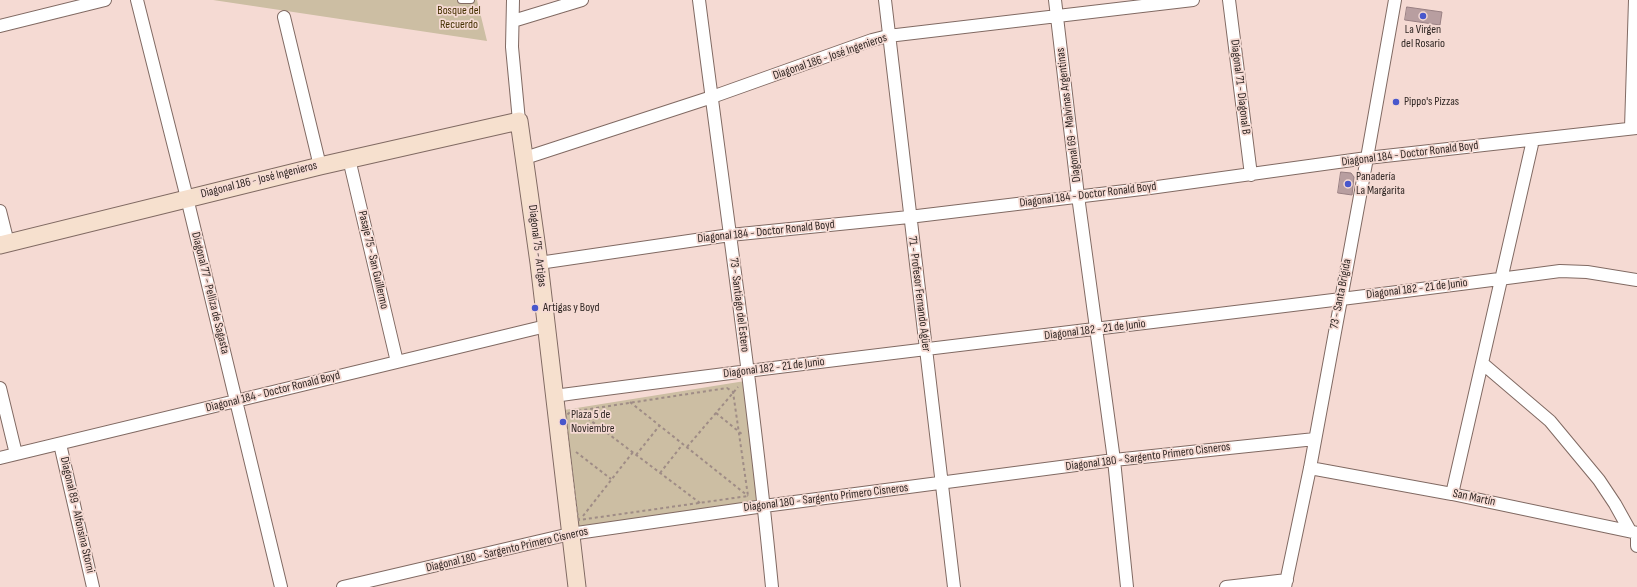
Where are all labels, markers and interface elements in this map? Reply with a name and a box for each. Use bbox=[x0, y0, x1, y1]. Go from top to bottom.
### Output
park label: Bosque del Recuerdo bbox=[437, 4, 481, 32]
marker: La Virgen del Rosario bbox=[1418, 11, 1428, 21]
place label: La Virgen del Rosario bbox=[1401, 23, 1445, 51]
street label: Diagonal 186 - José Ingenieros bbox=[771, 31, 889, 83]
street label: Diagonal 71 - Diagonal B bbox=[1227, 39, 1253, 135]
street label: Diagonal 69 - Malvinas Argentinas bbox=[1054, 47, 1084, 183]
place label: Pippo's Pizzas bbox=[1404, 95, 1459, 109]
marker: Pippo's Pizzas bbox=[1391, 97, 1401, 107]
street label: Diagonal 184 - Doctor Ronald Boyd bbox=[1341, 138, 1479, 170]
street label: Diagonal 186 - José Ingenieros bbox=[199, 159, 319, 201]
place label: Panadería La Margarita bbox=[1356, 170, 1405, 198]
street label: Diagonal 184 - Doctor Ronald Boyd bbox=[1019, 179, 1157, 211]
marker: Panadería La Margarita bbox=[1343, 179, 1353, 189]
street label: Diagonal 75 - Artigas bbox=[525, 204, 549, 288]
street label: Pasaje 75 - San Guillermo bbox=[355, 209, 391, 311]
street label: Diagonal 184 - Doctor Ronald Boyd bbox=[697, 218, 835, 246]
street label: Diagonal 77 - Pelliza de Sagasta bbox=[188, 231, 232, 355]
street label: 71 - Profesor Fernando Agüer bbox=[905, 236, 933, 352]
street label: 73 - Santiago del Estero bbox=[726, 257, 752, 353]
street label: 73 - Santa Brígida bbox=[1327, 258, 1355, 330]
street label: Diagonal 182 - 21 de Junio bbox=[1366, 276, 1468, 302]
place label: Artigas y Boyd bbox=[543, 301, 600, 315]
marker: Artigas y Boyd bbox=[530, 303, 540, 313]
street label: Diagonal 182 - 21 de Junio bbox=[1044, 317, 1146, 343]
street label: Diagonal 182 - 21 de Junio bbox=[723, 355, 825, 381]
street label: Diagonal 184 - Doctor Ronald Boyd bbox=[204, 368, 342, 416]
place label: Plaza 5 de Noviembre bbox=[571, 408, 614, 436]
marker: Plaza 5 de Noviembre bbox=[558, 417, 568, 427]
street label: Diagonal 180 - Sargento Primero Cisneros bbox=[1065, 440, 1231, 474]
street label: Diagonal 89 - Alfonsina Storni bbox=[57, 456, 97, 574]
street label: Diagonal 180 - Sargento Primero Cisneros bbox=[743, 481, 909, 515]
street label: San Martín bbox=[1451, 486, 1497, 510]
street label: Diagonal 180 - Sargento Primero Cisneros bbox=[425, 524, 589, 576]

